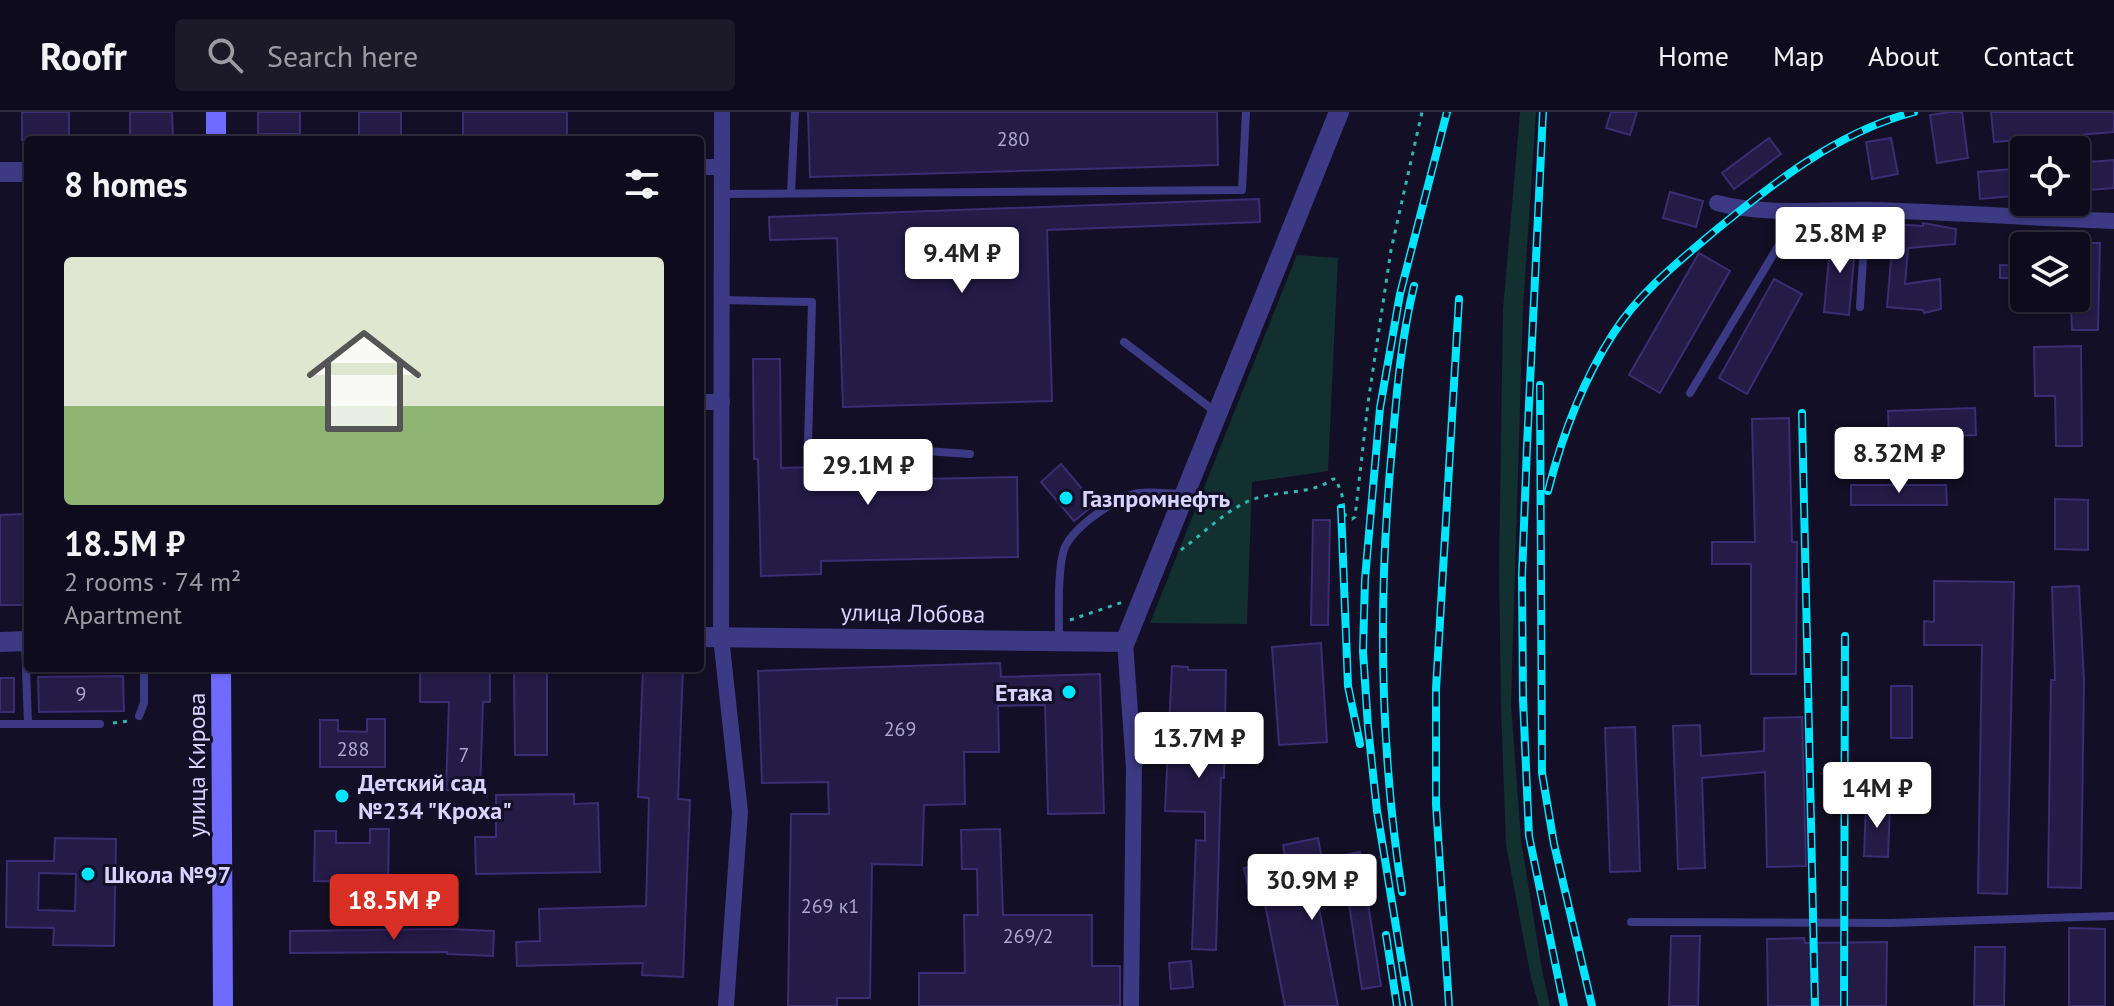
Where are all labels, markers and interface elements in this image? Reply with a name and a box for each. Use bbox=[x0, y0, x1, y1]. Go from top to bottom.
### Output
search box bbox=[175, 19, 735, 91]
text: Roofr bbox=[40, 31, 127, 80]
icon: search bbox=[203, 33, 247, 77]
text: Search here bbox=[267, 36, 418, 75]
text: Home bbox=[1658, 37, 1729, 74]
text: Map bbox=[1773, 37, 1824, 74]
text: About bbox=[1868, 37, 1939, 74]
text: Contact bbox=[1983, 37, 2074, 74]
house number: 280 bbox=[997, 126, 1029, 152]
map controls bbox=[2010, 136, 2090, 312]
button: locate bbox=[2010, 136, 2090, 216]
text: 8 homes bbox=[64, 162, 188, 206]
icon: filters bbox=[620, 162, 664, 206]
pin: 25.8M ₽ bbox=[1766, 207, 1914, 275]
text: 25.8M ₽ bbox=[1794, 216, 1886, 249]
pin: 9.4M ₽ bbox=[897, 227, 1027, 295]
button: layers bbox=[2010, 232, 2090, 312]
text: 9.4M ₽ bbox=[923, 236, 1001, 269]
icon: home bbox=[292, 309, 436, 453]
pin: 8.32M ₽ bbox=[1825, 427, 1973, 495]
text: 8.32M ₽ bbox=[1853, 436, 1945, 469]
pin: 29.1M ₽ bbox=[794, 439, 942, 507]
text: 29.1M ₽ bbox=[822, 448, 914, 481]
place label: Газпромнефть bbox=[1082, 483, 1231, 514]
marker: Газпромнефть bbox=[1057, 489, 1075, 507]
text: 18.5M ₽ bbox=[64, 521, 185, 565]
text: 2 rooms · 74 m² bbox=[64, 565, 241, 598]
street label: улица Лобова bbox=[840, 596, 986, 630]
text: Apartment bbox=[64, 598, 182, 631]
place label: Етака bbox=[995, 677, 1053, 708]
house number: 9 bbox=[76, 681, 86, 707]
marker: Етака bbox=[1060, 683, 1078, 701]
street label: улица Кирова bbox=[181, 693, 212, 837]
pin: 13.7M ₽ bbox=[1125, 712, 1273, 780]
house number: 269 bbox=[884, 716, 916, 742]
text: 13.7M ₽ bbox=[1153, 721, 1245, 754]
house number: 288 bbox=[337, 736, 369, 762]
house number: 7 bbox=[459, 742, 469, 768]
pin: 14M ₽ bbox=[1821, 762, 1933, 830]
place label: Детский сад №234 "Кроха" bbox=[358, 767, 512, 826]
text: 14M ₽ bbox=[1841, 771, 1913, 804]
marker: Детский сад №234 "Кроха" bbox=[333, 787, 351, 805]
pin: 30.9M ₽ bbox=[1238, 854, 1386, 922]
place label: Школа №97 bbox=[104, 859, 231, 890]
text: 30.9M ₽ bbox=[1266, 863, 1358, 896]
marker: Школа №97 bbox=[79, 865, 97, 883]
pin: 18.5M ₽ bbox=[320, 874, 468, 942]
text: 18.5M ₽ bbox=[348, 883, 440, 916]
house number: 269 к1 bbox=[801, 893, 859, 919]
house number: 269/2 bbox=[1003, 923, 1053, 949]

